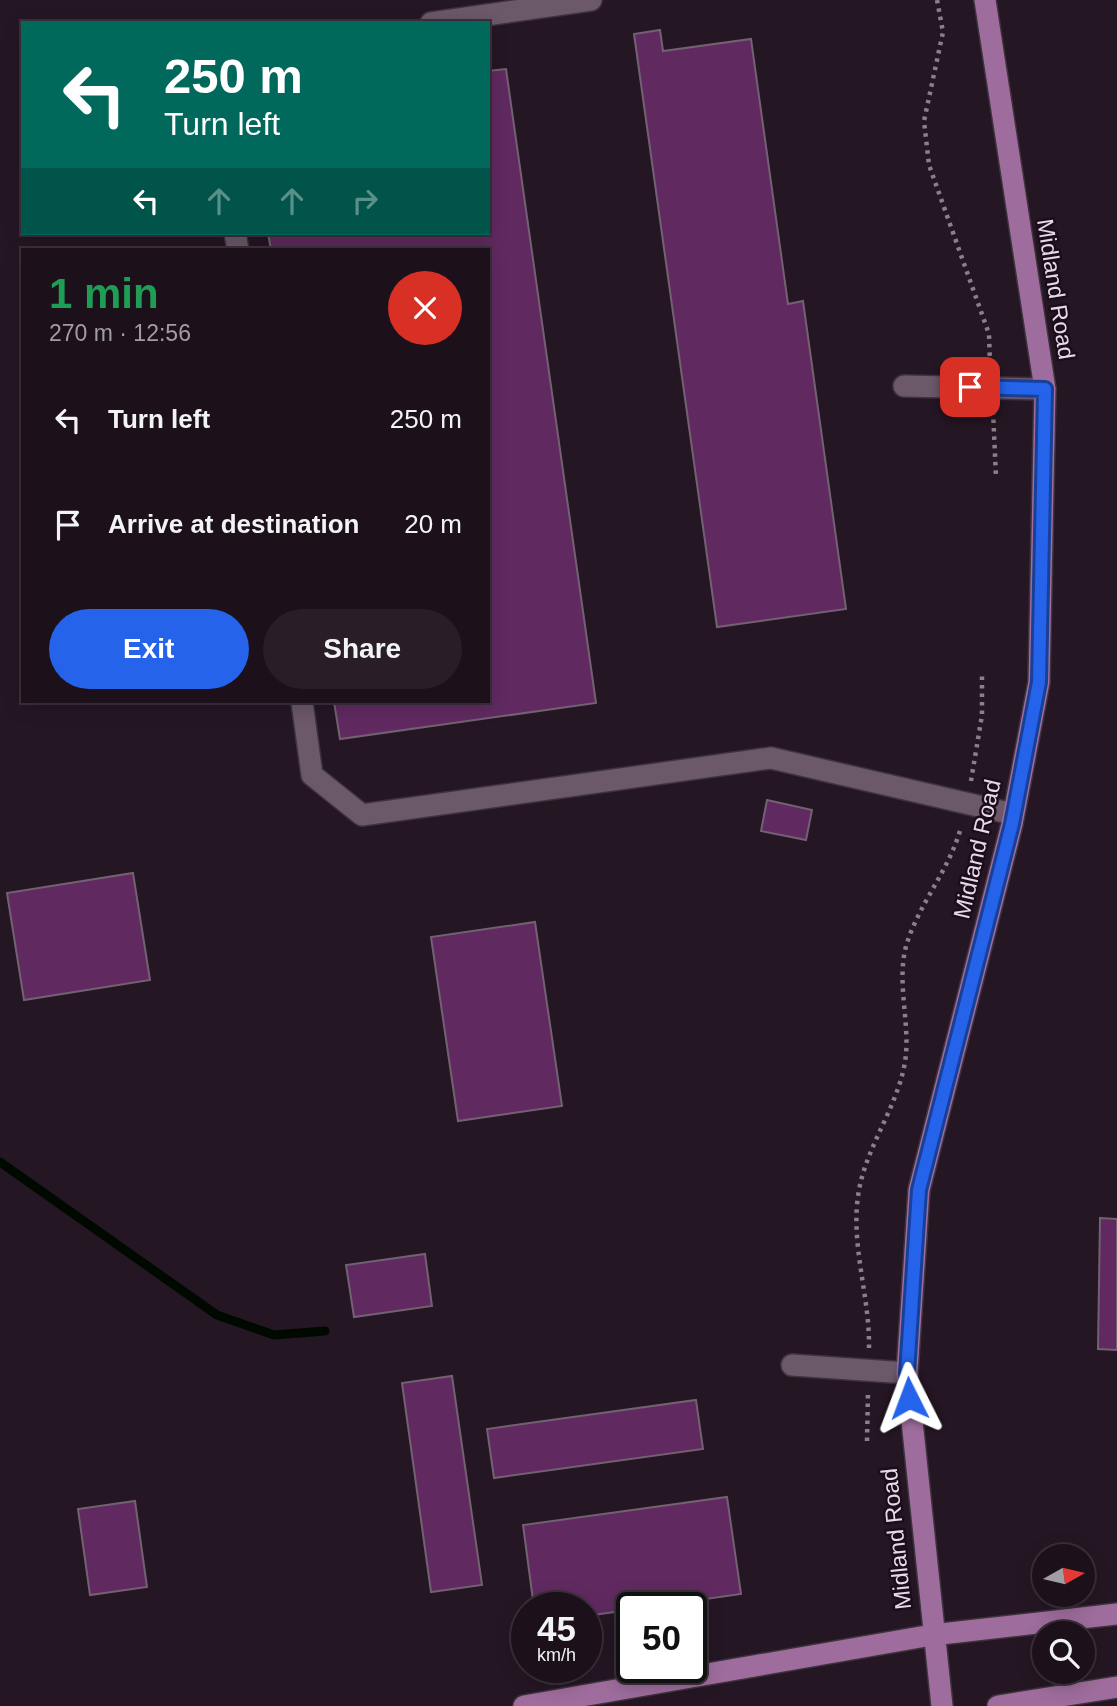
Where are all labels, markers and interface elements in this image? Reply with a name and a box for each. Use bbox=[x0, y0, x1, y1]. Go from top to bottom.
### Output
icon: left bbox=[49, 49, 140, 140]
text: 250 m bbox=[164, 49, 303, 103]
text: Turn left bbox=[164, 106, 280, 142]
icon: left bbox=[127, 182, 165, 220]
icon: ahead bbox=[200, 182, 238, 220]
icon: ahead bbox=[273, 182, 311, 220]
icon: right bbox=[346, 182, 384, 220]
street label: Midland Road bbox=[1032, 217, 1080, 361]
text: 1 min bbox=[49, 270, 159, 317]
button: close bbox=[388, 271, 462, 345]
text: 270 m · 12:56 bbox=[49, 320, 191, 346]
pin bbox=[940, 357, 1000, 417]
icon: arrive bbox=[951, 368, 989, 406]
icon: left bbox=[49, 401, 87, 439]
text: Turn left bbox=[108, 404, 210, 434]
text: 250 m bbox=[390, 404, 462, 434]
icon: arrive bbox=[49, 506, 87, 544]
text: Arrive at destination bbox=[108, 509, 359, 539]
text: 20 m bbox=[404, 509, 462, 539]
button: Exit bbox=[49, 609, 249, 689]
button: Share bbox=[263, 609, 462, 689]
street label: Midland Road bbox=[948, 777, 1006, 921]
position arrow bbox=[872, 1361, 946, 1435]
street label: Midland Road bbox=[876, 1467, 916, 1611]
north arrow bbox=[1032, 1544, 1096, 1606]
map controls bbox=[1032, 1544, 1095, 1684]
speed limit sign: 50 bbox=[616, 1592, 707, 1683]
text: 45 bbox=[537, 1609, 576, 1648]
button: search bbox=[1032, 1621, 1095, 1684]
text: km/h bbox=[537, 1645, 576, 1665]

